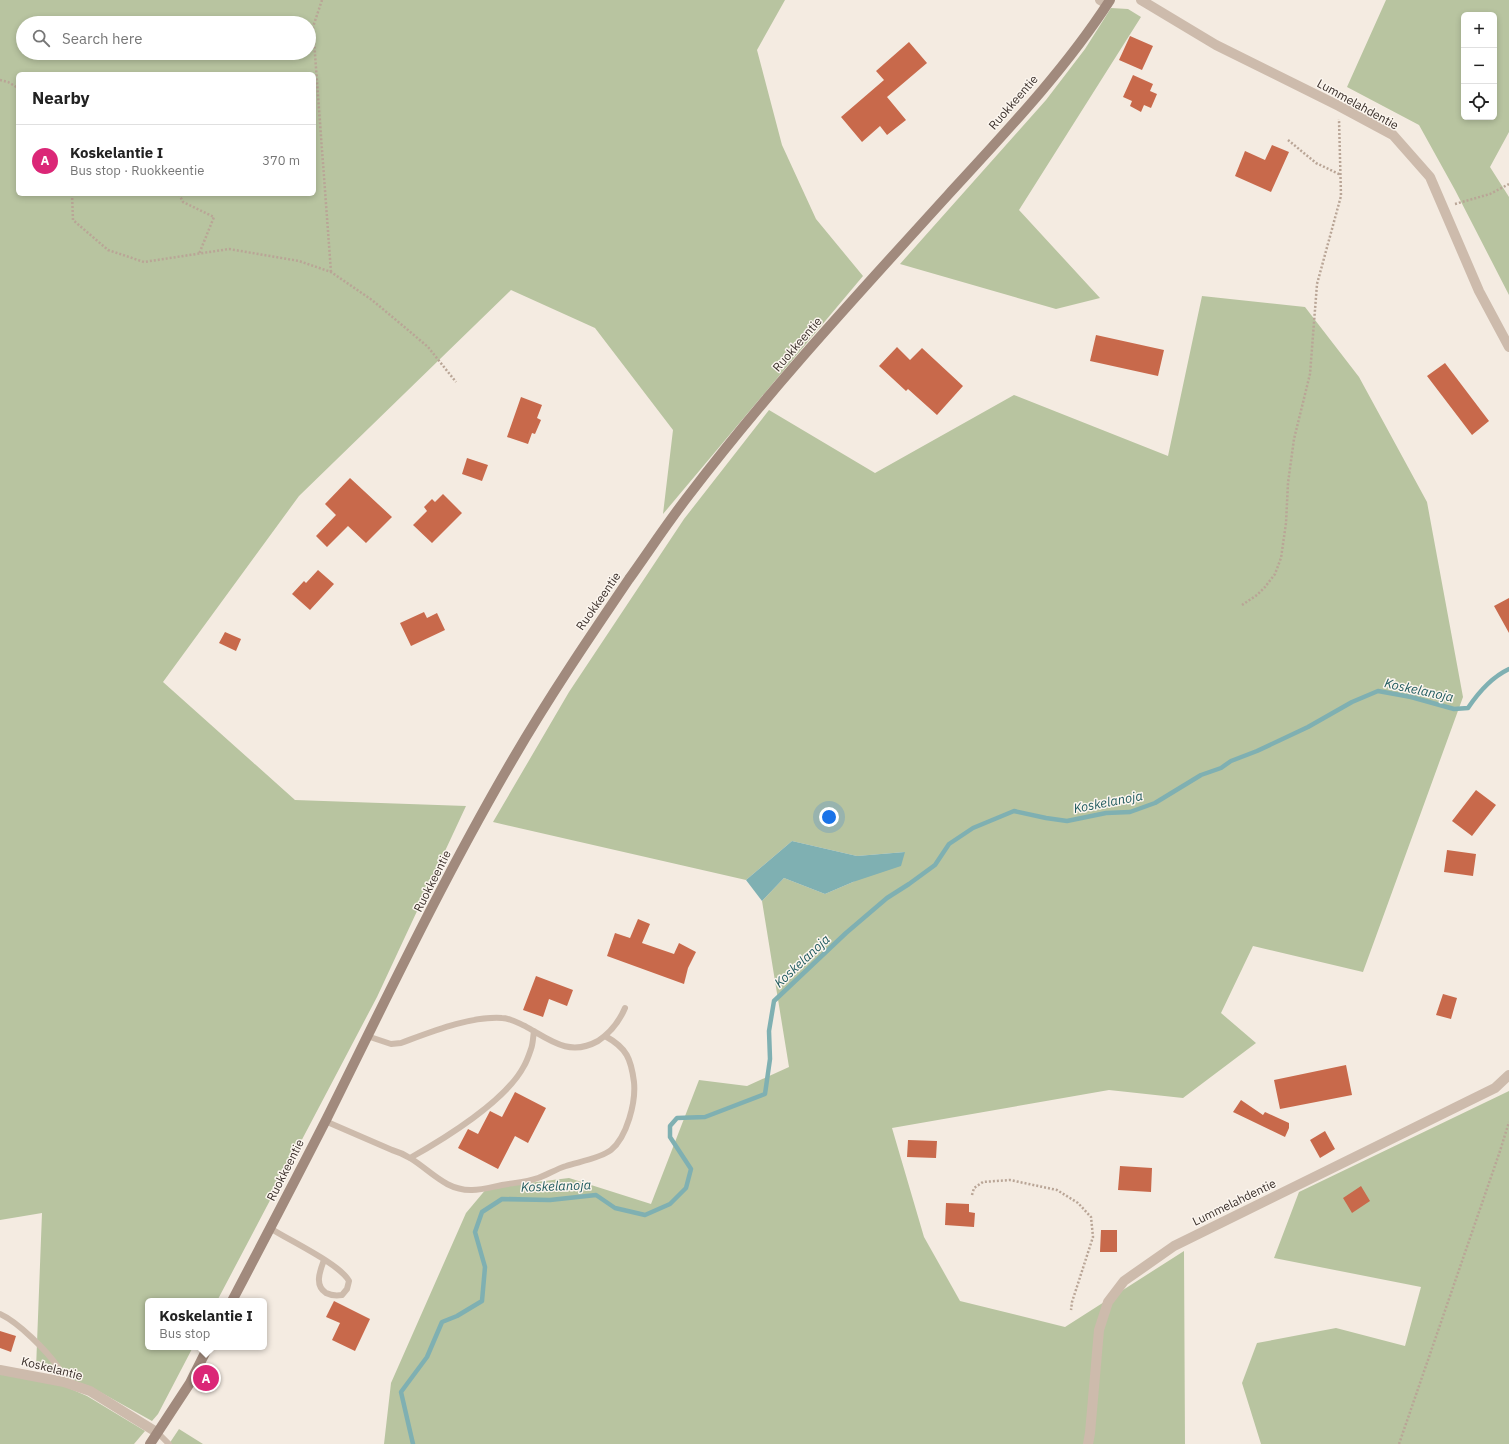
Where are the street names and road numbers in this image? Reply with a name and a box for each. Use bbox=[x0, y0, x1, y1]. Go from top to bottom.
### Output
street label: Ruokkeentie bbox=[985, 71, 1041, 132]
street label: Lummelahdentie bbox=[1315, 75, 1402, 133]
street label: Ruokkeentie bbox=[769, 313, 825, 374]
street label: Ruokkeentie bbox=[573, 569, 624, 633]
street label: Ruokkeentie bbox=[410, 847, 454, 914]
street label: Ruokkeentie bbox=[263, 1136, 307, 1203]
street label: Lummelahdentie bbox=[1190, 1175, 1279, 1229]
street label: Koskelantie bbox=[20, 1353, 85, 1383]

